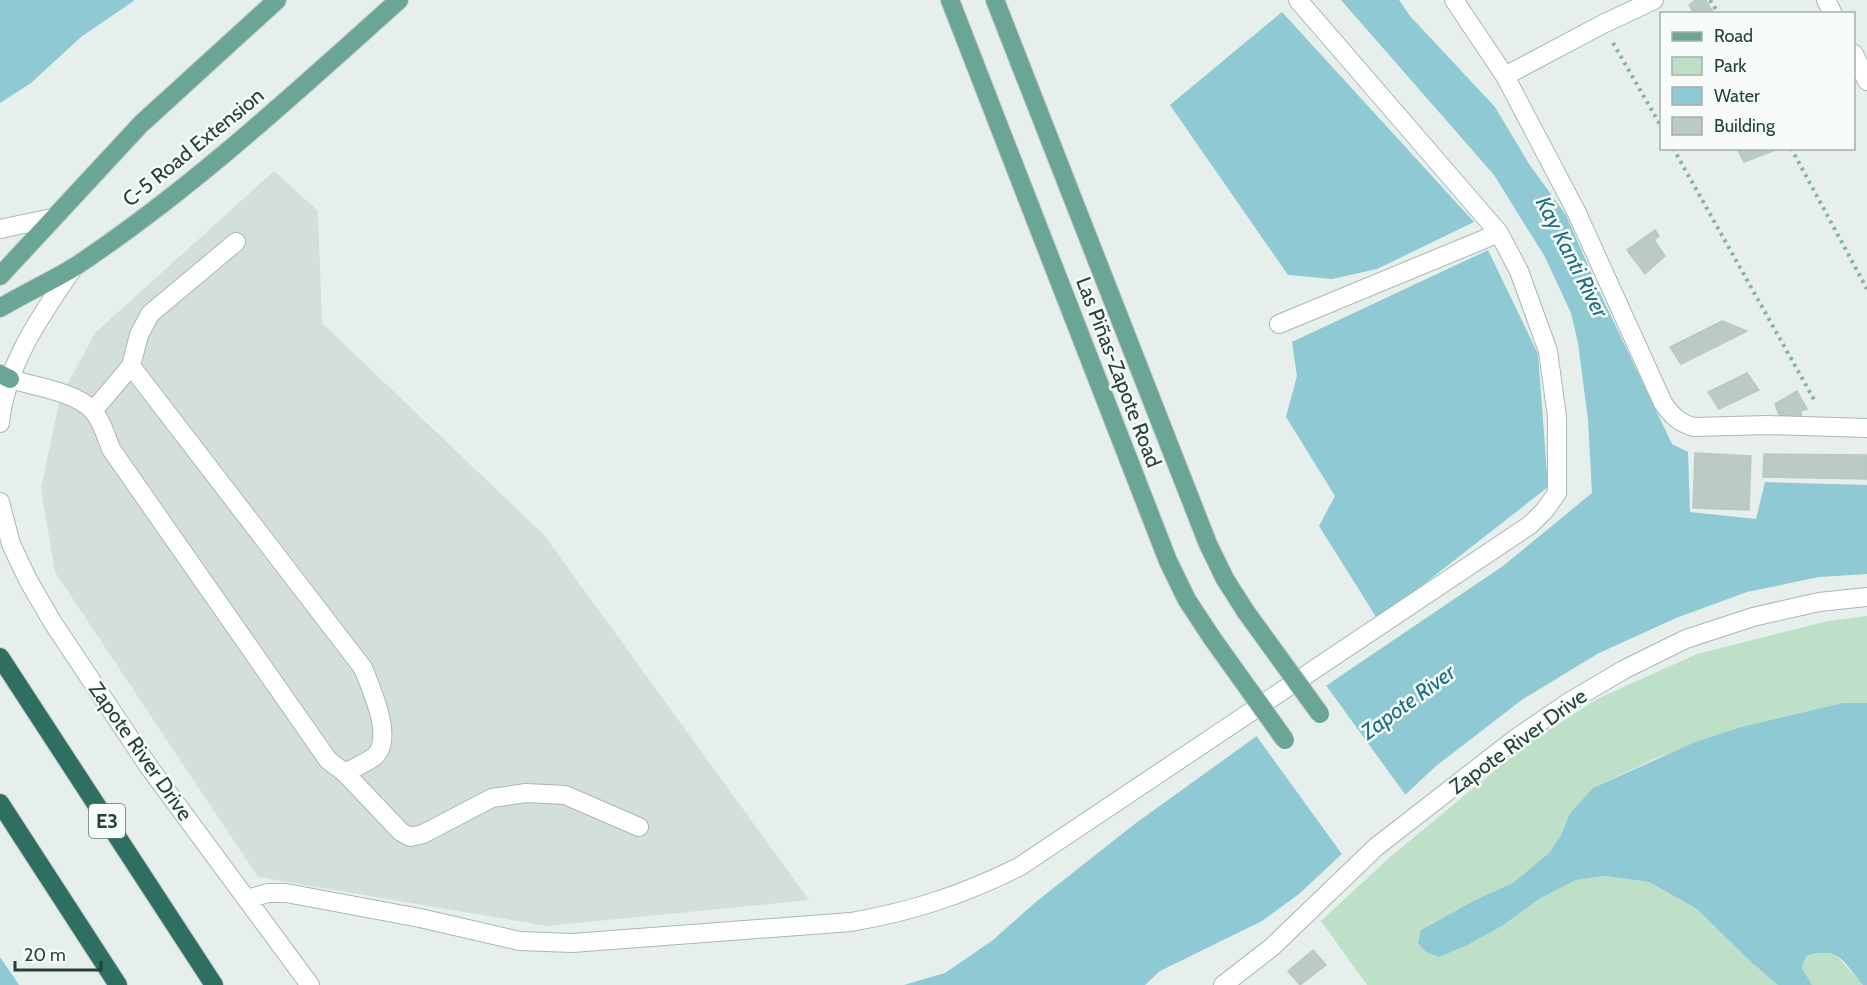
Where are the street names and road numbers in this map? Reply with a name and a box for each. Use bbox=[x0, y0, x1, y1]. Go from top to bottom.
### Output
street label: C-5 Road Extension bbox=[117, 82, 269, 212]
street label: Las Piñas-Zapote Road bbox=[1071, 273, 1167, 471]
street label: Zapote River Drive bbox=[84, 677, 198, 825]
street label: Zapote River Drive bbox=[1445, 683, 1592, 799]
road number: E3 bbox=[89, 804, 125, 838]

